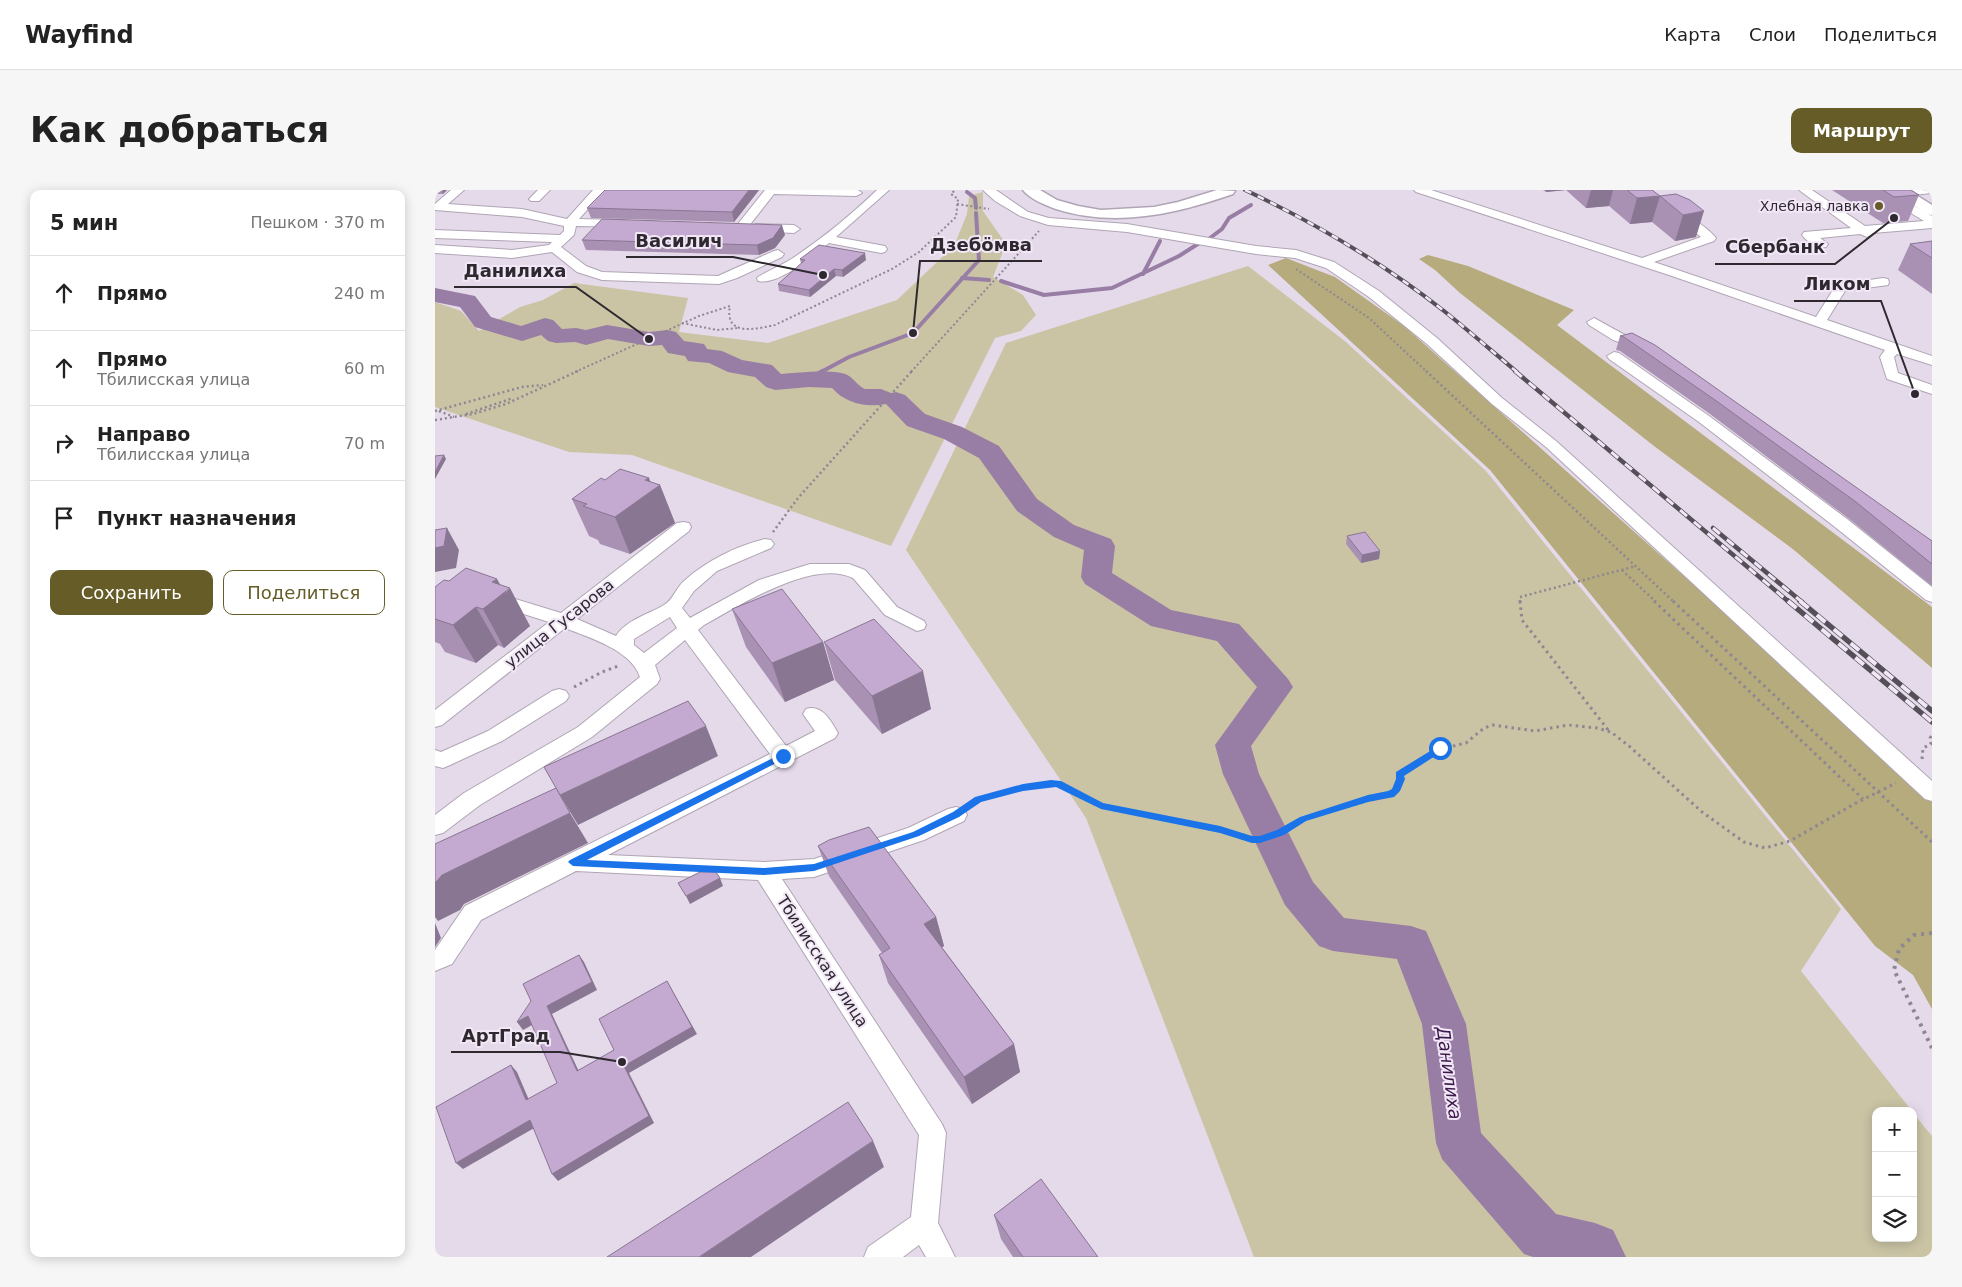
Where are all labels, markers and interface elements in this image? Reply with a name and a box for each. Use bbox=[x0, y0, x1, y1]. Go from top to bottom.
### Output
text: Wayfind bbox=[25, 21, 134, 49]
text: Карта bbox=[1664, 24, 1721, 45]
text: Слои bbox=[1749, 24, 1796, 45]
text: Поделиться bbox=[1824, 24, 1937, 45]
button: Маршрут bbox=[1791, 108, 1932, 153]
text: Как добраться bbox=[30, 110, 329, 150]
place label: Хлебная лавка bbox=[1760, 198, 1869, 214]
marker: Хлебная лавка bbox=[1873, 200, 1885, 212]
text: 5 мин bbox=[50, 211, 118, 235]
text: Пешком · 370 m bbox=[250, 213, 385, 232]
callout: Василич bbox=[626, 224, 733, 257]
callout: Дзебӧмва bbox=[920, 228, 1042, 261]
text: Василич bbox=[635, 230, 723, 251]
callout: Сбербанк bbox=[1715, 231, 1835, 264]
text: Дзебӧмва bbox=[930, 234, 1032, 255]
text: Сбербанк bbox=[1725, 236, 1825, 257]
callout: Данилиха bbox=[454, 254, 576, 287]
text: Данилиха bbox=[464, 260, 566, 281]
callout: Ликом bbox=[1794, 268, 1881, 301]
text: Ликом bbox=[1804, 273, 1870, 294]
icon: ahead bbox=[50, 279, 78, 307]
text: Прямо bbox=[97, 282, 167, 304]
text: 240 m bbox=[334, 284, 385, 303]
text: Прямо bbox=[97, 348, 167, 370]
icon: ahead bbox=[50, 354, 78, 382]
text: 60 m bbox=[344, 359, 385, 378]
text: Тбилисская улица bbox=[97, 370, 250, 389]
text: Направо bbox=[97, 423, 190, 445]
icon: right bbox=[50, 429, 78, 457]
text: 70 m bbox=[344, 434, 385, 453]
text: Тбилисская улица bbox=[97, 445, 250, 464]
icon: arrive bbox=[50, 504, 78, 532]
text: Пункт назначения bbox=[97, 507, 296, 529]
button: Сохранить bbox=[50, 570, 213, 615]
button: Поделиться bbox=[223, 570, 385, 615]
street label: улица Гусарова bbox=[501, 575, 618, 672]
route start bbox=[1429, 737, 1452, 760]
route end bbox=[772, 745, 795, 768]
street label: Тбилисская улица bbox=[772, 891, 872, 1031]
callout: АртГрад bbox=[451, 1019, 560, 1052]
water label: Данилиха bbox=[1432, 1024, 1466, 1121]
text: АртГрад bbox=[462, 1025, 550, 1046]
map controls bbox=[1872, 1107, 1917, 1242]
button: + bbox=[1872, 1107, 1917, 1152]
button: − bbox=[1872, 1152, 1917, 1197]
button: layers bbox=[1872, 1197, 1917, 1242]

